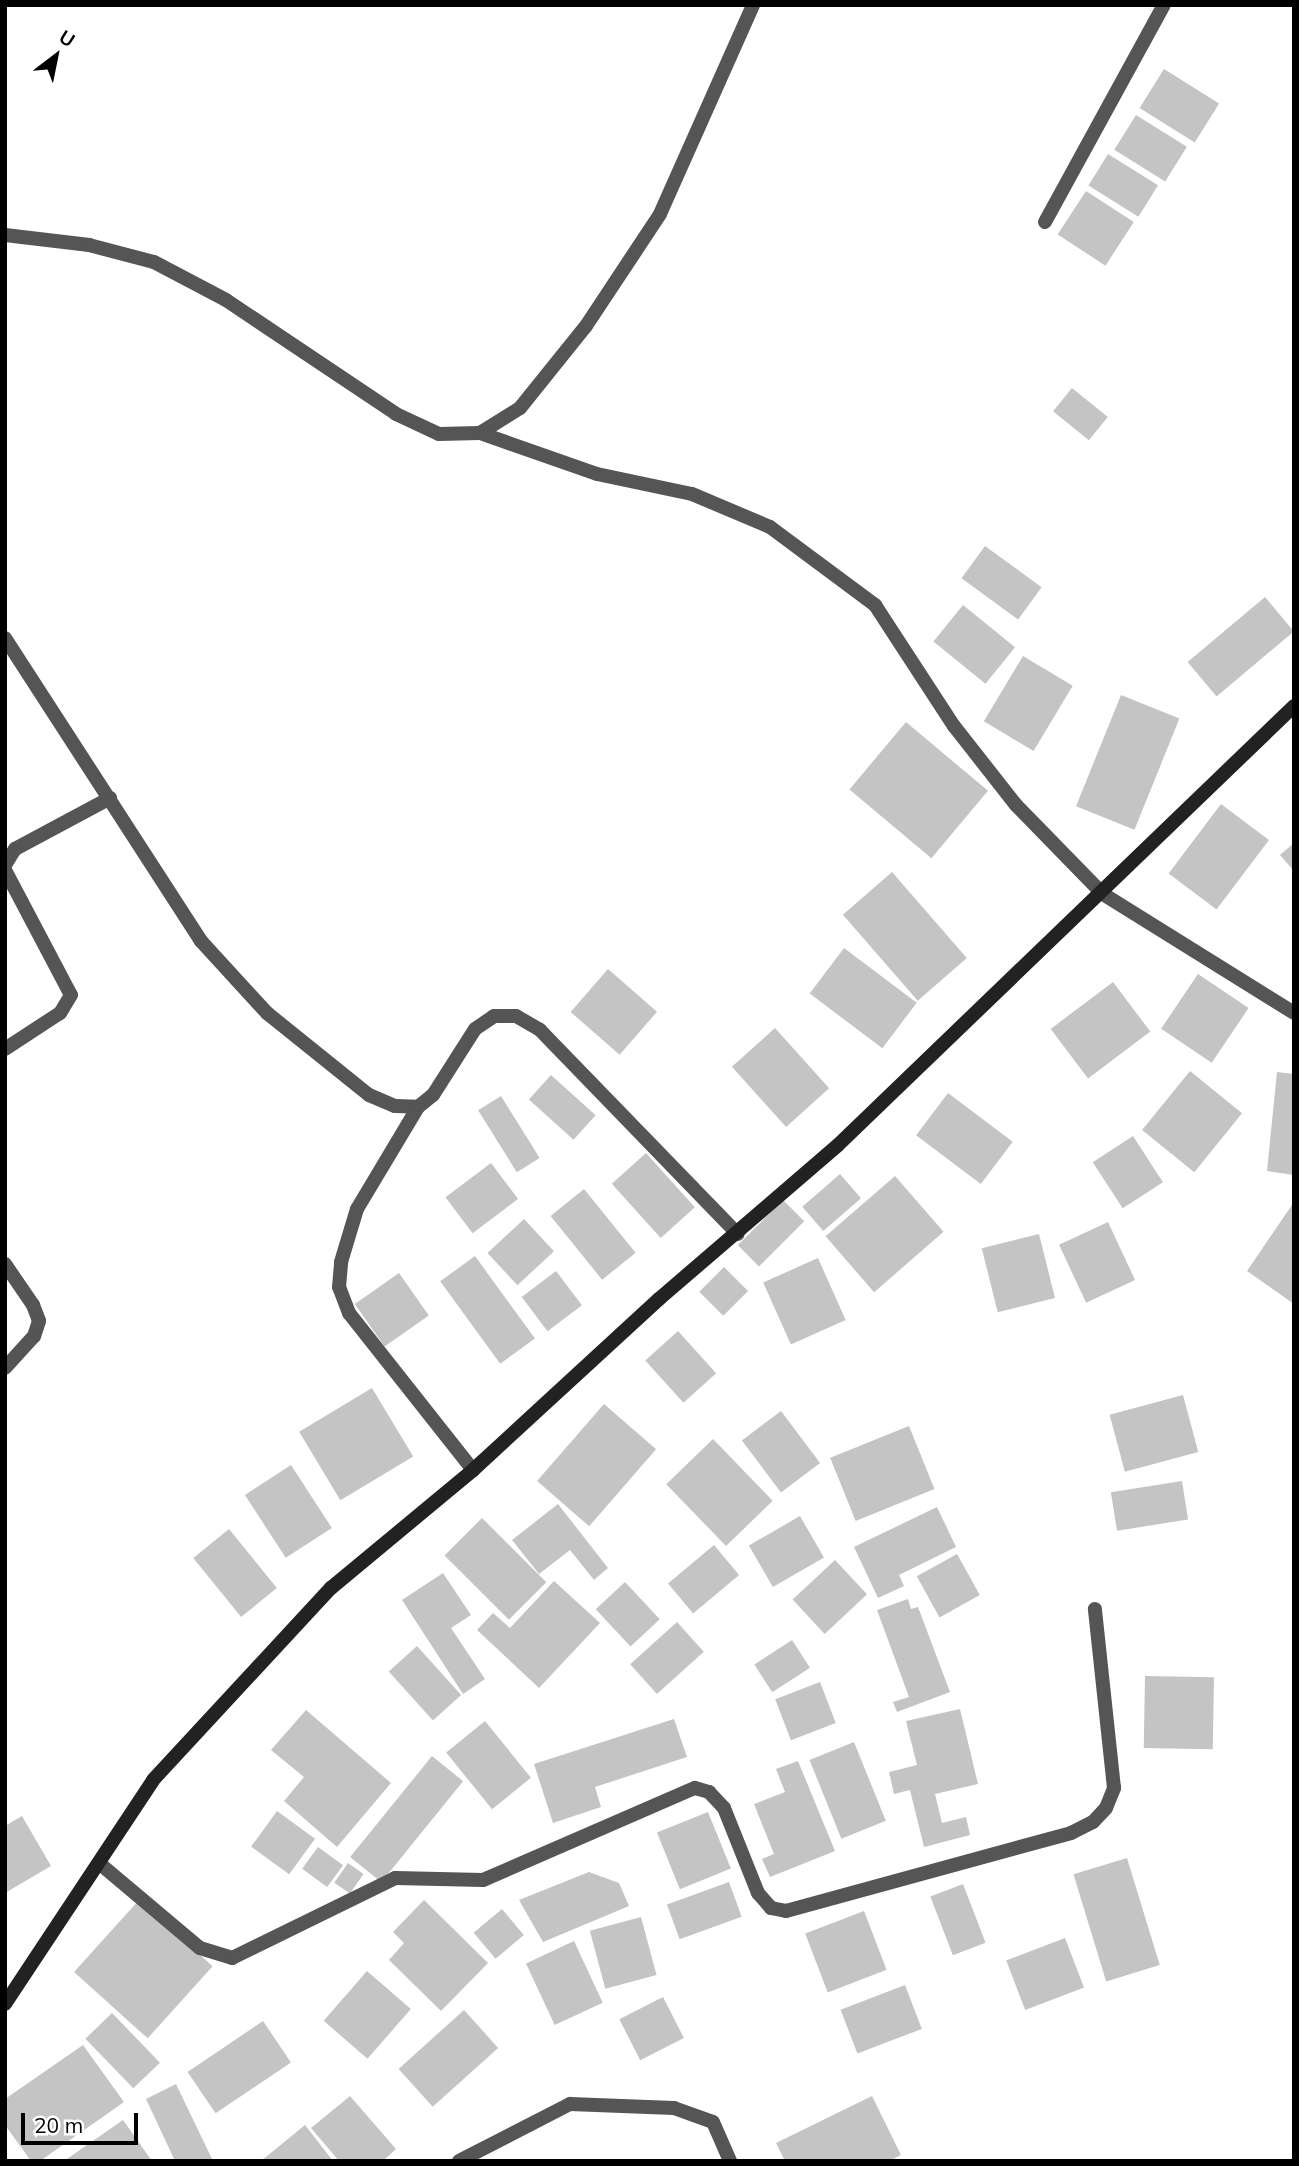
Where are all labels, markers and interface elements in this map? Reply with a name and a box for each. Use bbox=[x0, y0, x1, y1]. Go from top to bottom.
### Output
north arrow bbox=[21, 21, 91, 91]
text: U bbox=[55, 24, 79, 52]
scale bar bbox=[24, 2100, 142, 2144]
text: 20 m bbox=[34, 2112, 83, 2138]

